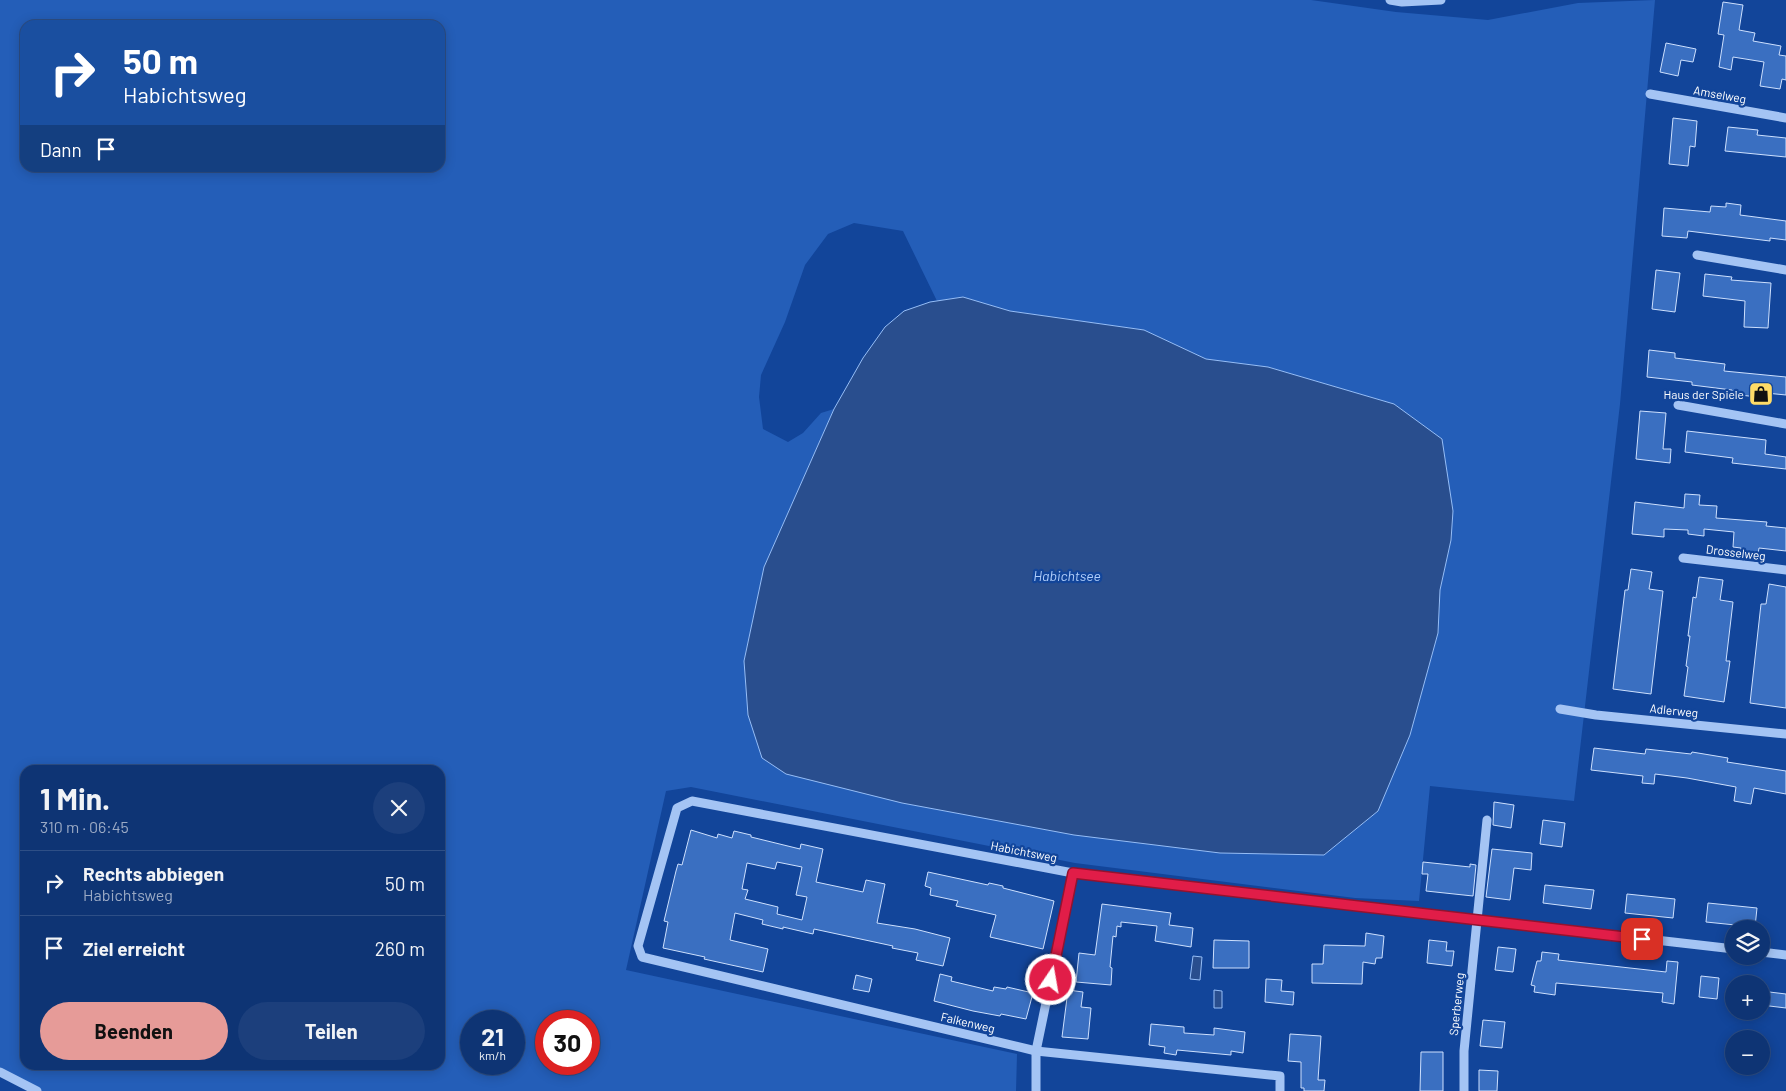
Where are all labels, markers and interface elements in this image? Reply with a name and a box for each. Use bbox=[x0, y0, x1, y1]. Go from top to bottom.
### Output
text: 50 m bbox=[123, 39, 198, 81]
icon: right bbox=[40, 40, 105, 105]
text: Habichtsweg bbox=[123, 81, 246, 107]
street label: Amselweg bbox=[1692, 82, 1748, 106]
icon: arrive bbox=[92, 135, 120, 163]
text: Dann bbox=[40, 138, 82, 161]
shop icon: Haus der Spiele bbox=[1748, 381, 1774, 407]
place label: Haus der Spiele bbox=[1663, 387, 1744, 401]
street label: Drosselweg bbox=[1705, 541, 1767, 563]
water label: Habichtsee bbox=[1033, 567, 1101, 584]
street label: Adlerweg bbox=[1649, 700, 1699, 720]
text: 1 Min. bbox=[40, 780, 110, 816]
button: close bbox=[373, 782, 425, 834]
text: 310 m · 06:45 bbox=[40, 817, 129, 836]
street label: Habichtsweg bbox=[990, 838, 1058, 864]
text: Rechts abbiegen bbox=[83, 862, 224, 885]
icon: right bbox=[40, 869, 68, 897]
text: 50 m bbox=[385, 872, 425, 895]
text: Habichtsweg bbox=[83, 885, 173, 904]
pin bbox=[1621, 918, 1663, 960]
map controls bbox=[1725, 920, 1770, 1075]
button: layers bbox=[1725, 920, 1770, 965]
icon: arrive bbox=[1628, 925, 1656, 953]
icon: arrive bbox=[40, 934, 68, 962]
text: Ziel erreicht bbox=[83, 937, 185, 960]
text: 260 m bbox=[375, 937, 425, 960]
position arrow bbox=[1024, 953, 1076, 1005]
street label: Sperberweg bbox=[1446, 972, 1466, 1036]
button: + bbox=[1725, 975, 1770, 1020]
button: Beenden bbox=[40, 1002, 228, 1060]
button: Teilen bbox=[238, 1002, 425, 1060]
street label: Falkenweg bbox=[940, 1009, 996, 1035]
speed limit sign: 30 bbox=[535, 1010, 600, 1075]
text: 21 bbox=[481, 1021, 504, 1051]
button: − bbox=[1725, 1030, 1770, 1075]
text: km/h bbox=[479, 1048, 506, 1062]

